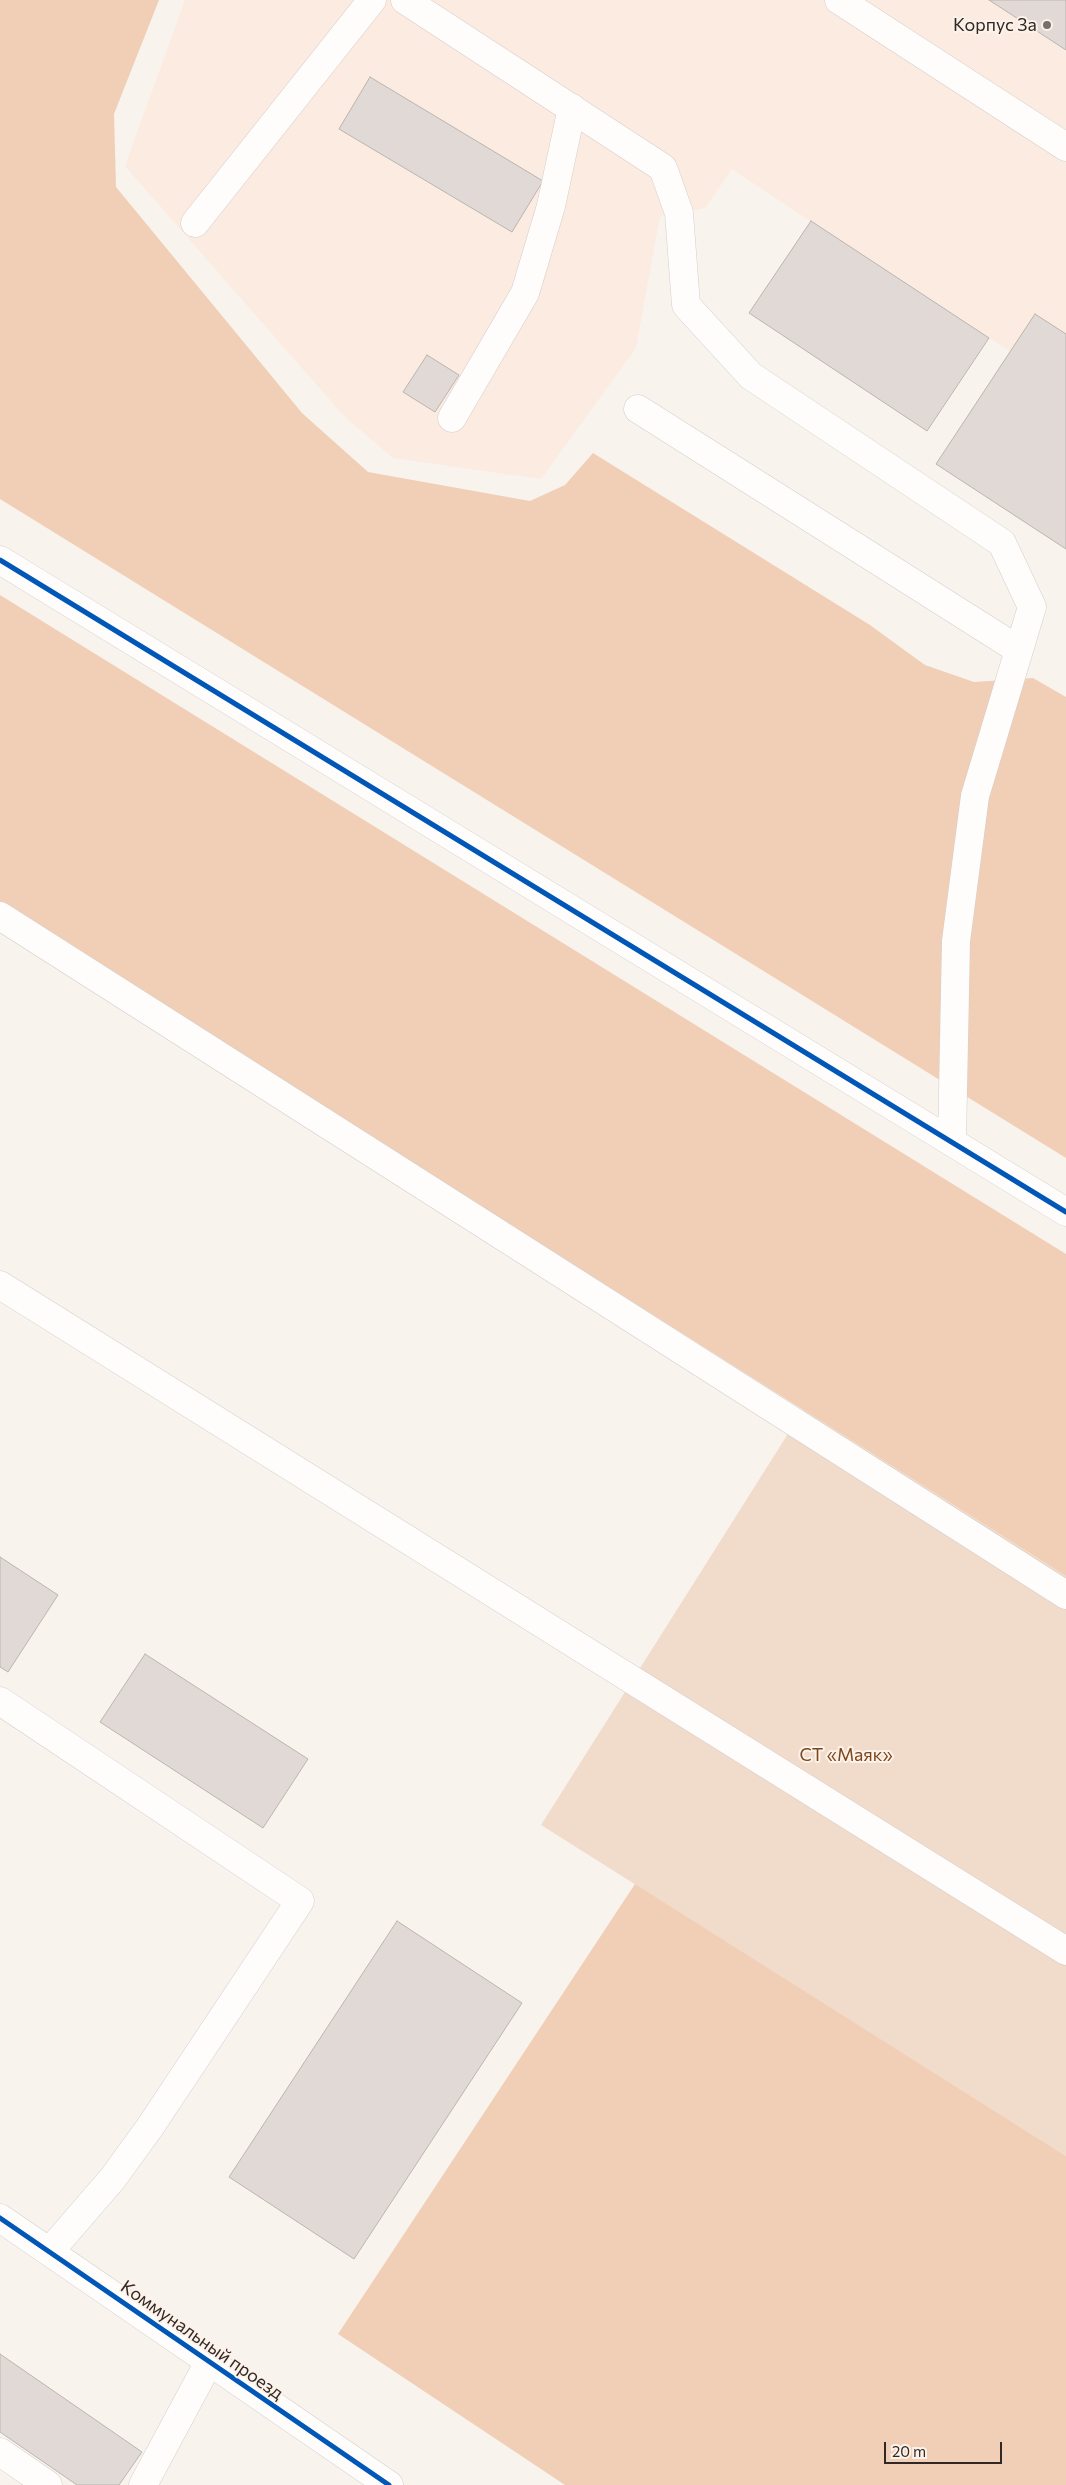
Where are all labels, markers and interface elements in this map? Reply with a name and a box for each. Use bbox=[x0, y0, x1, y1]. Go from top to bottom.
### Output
place label: Корпус 3a bbox=[953, 14, 1037, 36]
marker: Корпус 3a bbox=[1041, 19, 1053, 31]
park label: СТ «Маяк» bbox=[799, 1744, 893, 1766]
street label: Коммунальный проезд bbox=[117, 2276, 287, 2404]
scale bar bbox=[886, 2432, 1004, 2464]
text: 20 m bbox=[892, 2442, 926, 2460]

